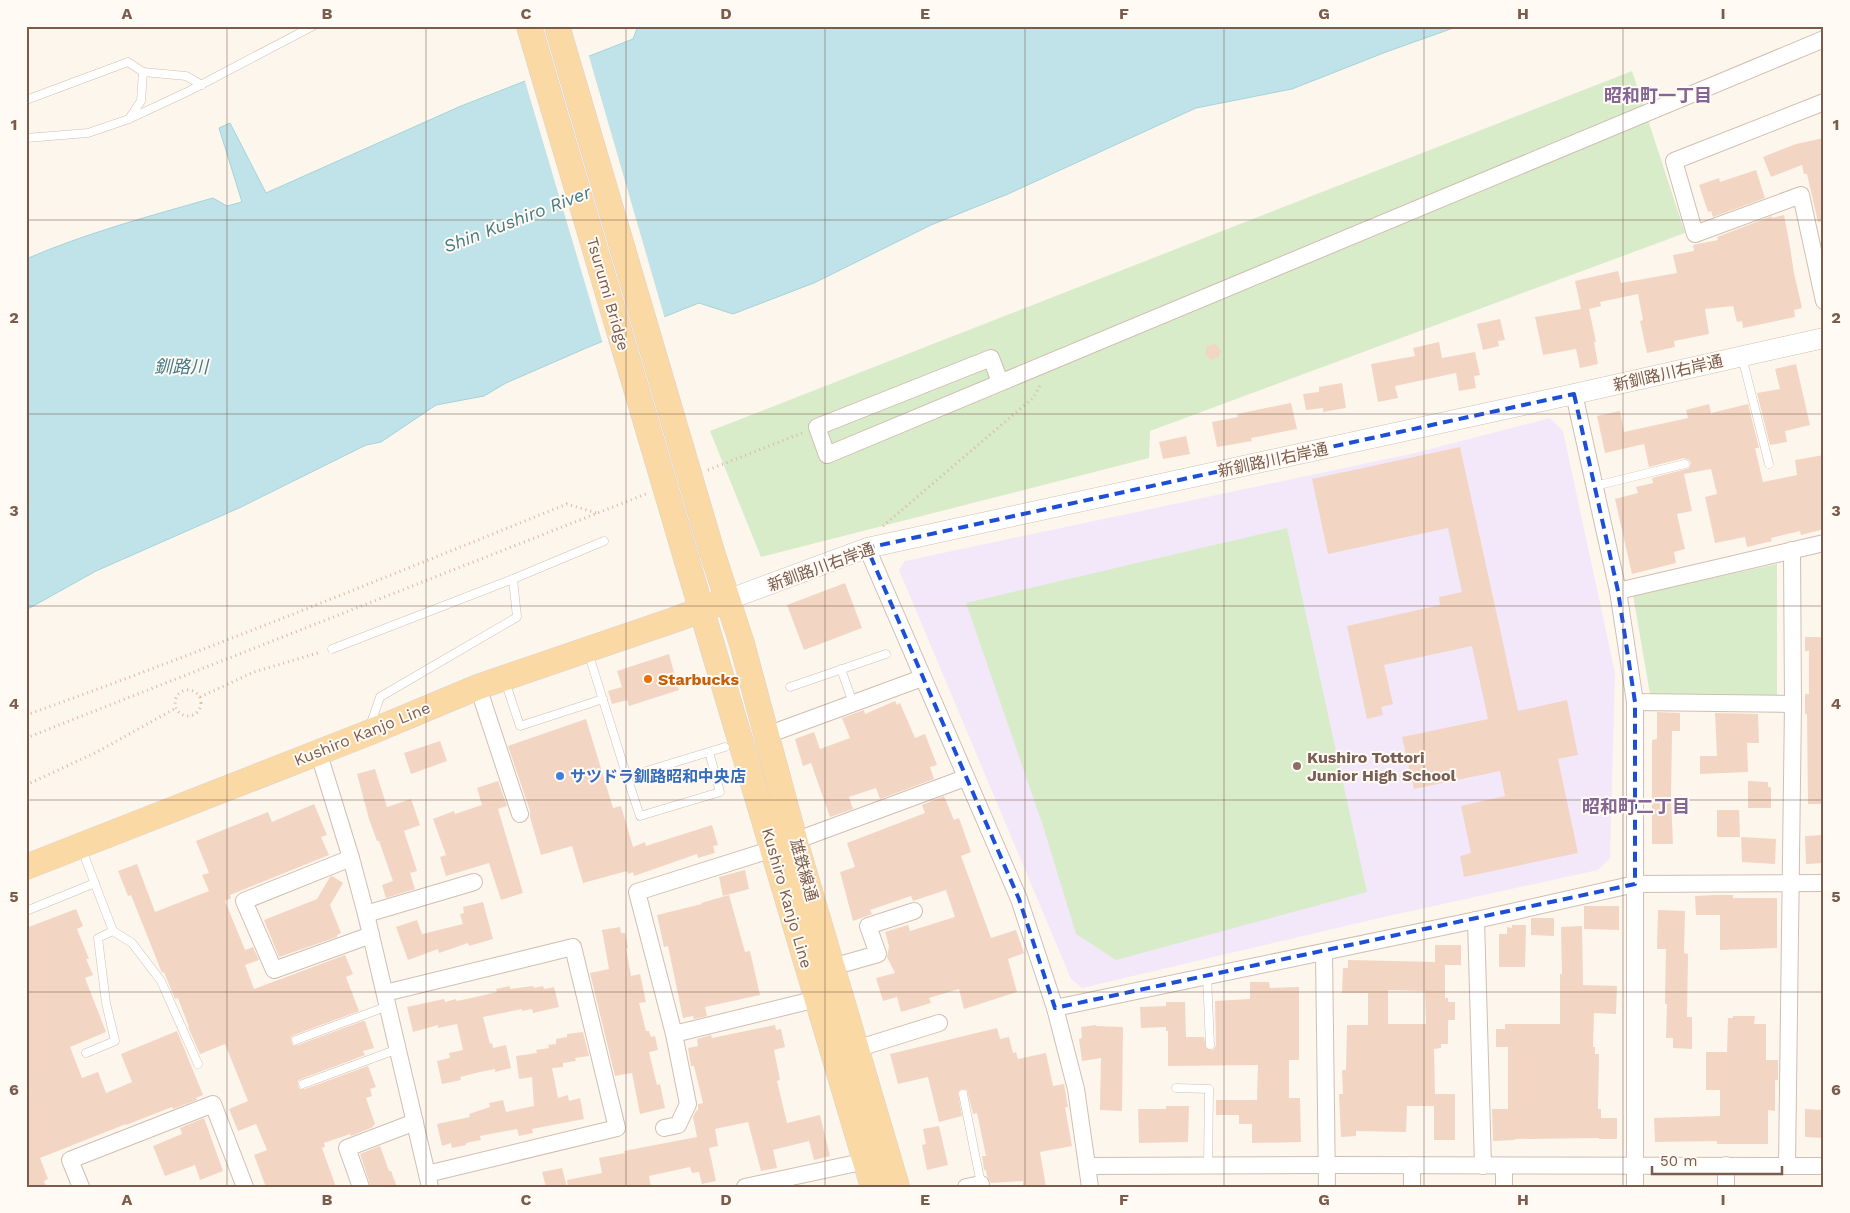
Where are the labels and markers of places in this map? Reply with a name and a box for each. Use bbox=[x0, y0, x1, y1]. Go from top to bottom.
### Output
place label: Starbucks bbox=[658, 670, 739, 689]
marker: Starbucks bbox=[642, 673, 654, 685]
place label: Kushiro Tottori Junior High School bbox=[1307, 748, 1457, 785]
marker: Kushiro Tottori Junior High School bbox=[1291, 760, 1303, 772]
place label: サツドラ釧路昭和中央店 bbox=[570, 767, 746, 786]
marker: サツドラ釧路昭和中央店 bbox=[554, 770, 566, 782]

